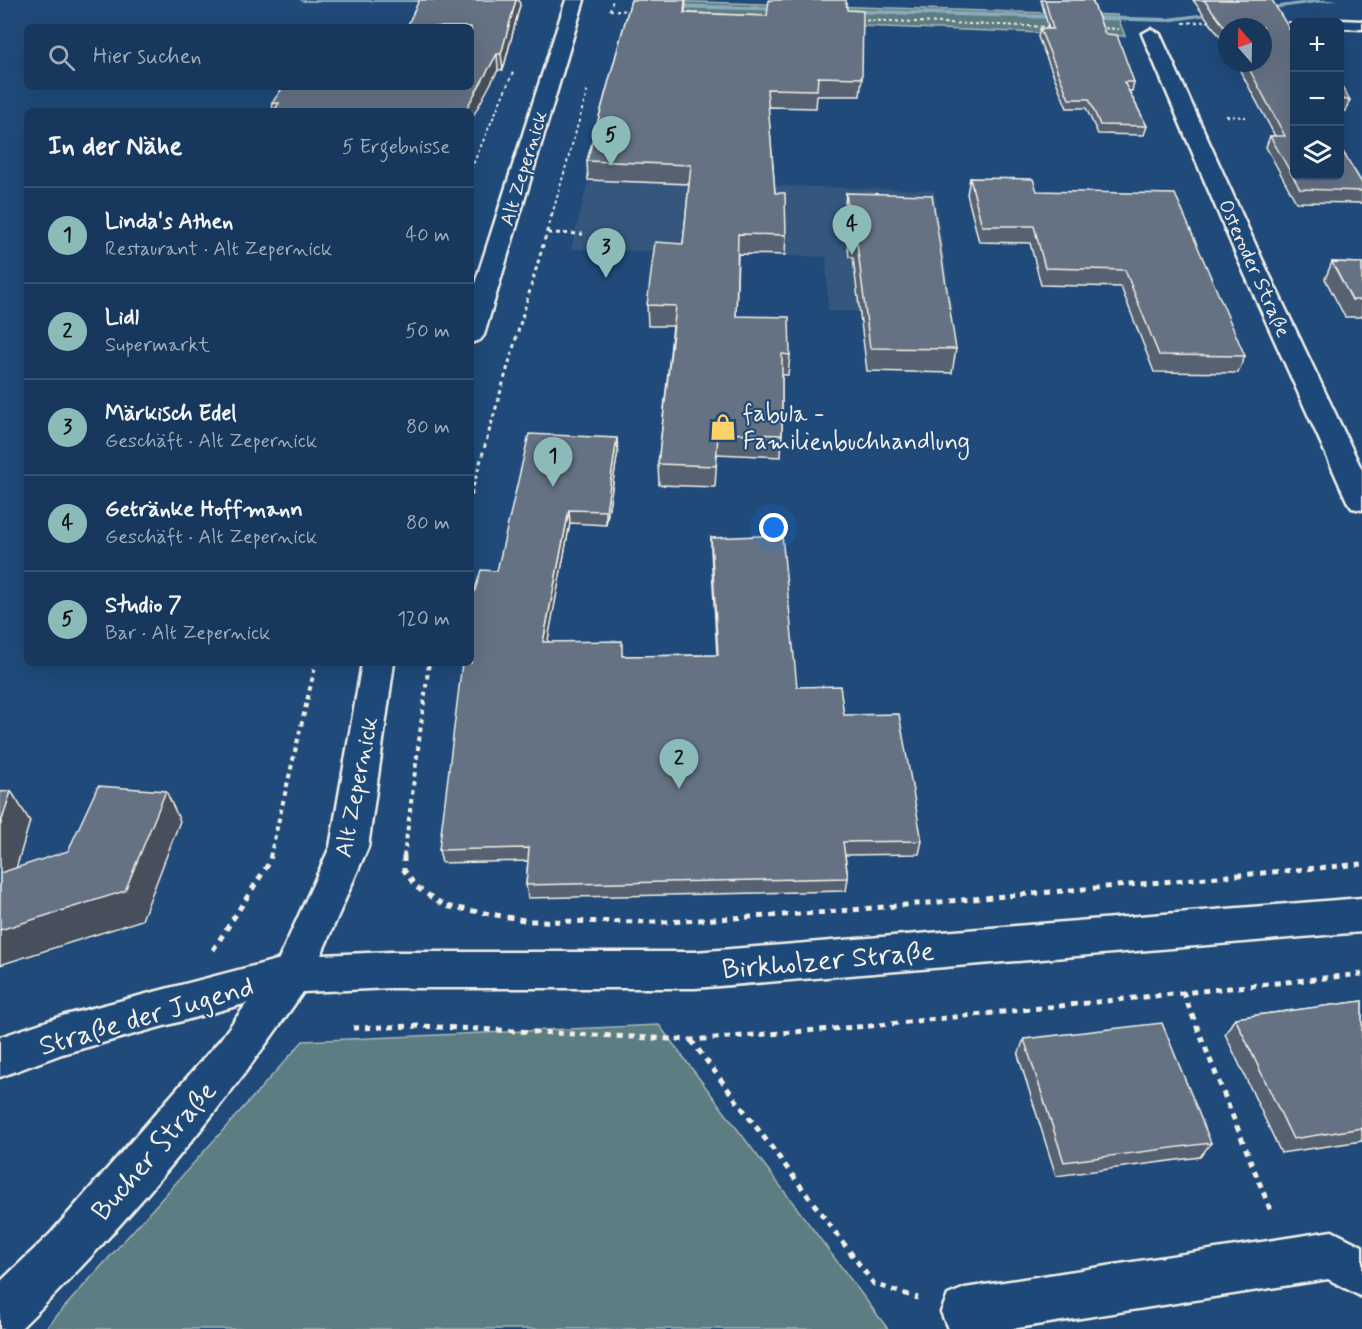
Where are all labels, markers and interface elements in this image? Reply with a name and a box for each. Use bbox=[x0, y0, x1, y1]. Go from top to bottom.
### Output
north arrow bbox=[1218, 18, 1272, 72]
map controls bbox=[1290, 18, 1344, 180]
button: + bbox=[1290, 18, 1344, 72]
search box bbox=[24, 24, 474, 90]
icon: search bbox=[45, 41, 78, 74]
text: Hier suchen bbox=[93, 43, 202, 71]
button: − bbox=[1290, 72, 1344, 126]
street label: Alt Zepernick bbox=[494, 108, 555, 229]
pin: 5 bbox=[592, 116, 630, 166]
button: layers bbox=[1290, 126, 1344, 180]
text: In der Nähe bbox=[48, 130, 182, 164]
text: 5 Ergebnisse bbox=[342, 134, 450, 161]
street label: Osteroder Straße bbox=[1211, 195, 1296, 342]
pin: 4 bbox=[832, 206, 872, 255]
text: Linda's Athen bbox=[105, 208, 233, 236]
text: 1 bbox=[63, 222, 72, 249]
text: 40 m bbox=[406, 222, 450, 249]
pin: 3 bbox=[586, 228, 626, 278]
text: Restaurant · Alt Zepernick bbox=[105, 236, 332, 263]
text: Lidl bbox=[105, 304, 139, 332]
text: 2 bbox=[63, 318, 72, 345]
text: 50 m bbox=[405, 318, 450, 345]
text: Supermarkt bbox=[105, 332, 210, 359]
place label: fabula - Familienbuchhandlung bbox=[743, 399, 970, 460]
text: Märkisch Edel bbox=[105, 400, 237, 428]
shop icon: fabula - Familienbuchhandlung bbox=[708, 412, 738, 442]
text: 3 bbox=[63, 414, 72, 441]
text: 80 m bbox=[406, 414, 450, 441]
text: Geschäft · Alt Zepernick bbox=[105, 428, 317, 455]
pin: 1 bbox=[534, 438, 572, 487]
text: Getränke Hoffmann bbox=[105, 496, 303, 524]
text: 4 bbox=[62, 510, 73, 537]
text: 80 m bbox=[406, 510, 450, 537]
your location bbox=[759, 513, 788, 542]
text: Geschäft · Alt Zepernick bbox=[105, 524, 317, 551]
text: Studio 7 bbox=[105, 592, 182, 620]
text: 5 bbox=[62, 606, 74, 633]
text: 120 m bbox=[397, 606, 450, 633]
text: Bar · Alt Zepernick bbox=[105, 620, 271, 647]
street label: Alt Zepernick bbox=[329, 714, 386, 860]
pin: 2 bbox=[660, 740, 698, 789]
street label: Birkholzer Straße bbox=[720, 934, 936, 989]
street label: Straße der Jugend bbox=[35, 969, 258, 1066]
street label: Bucher Straße bbox=[84, 1074, 226, 1229]

